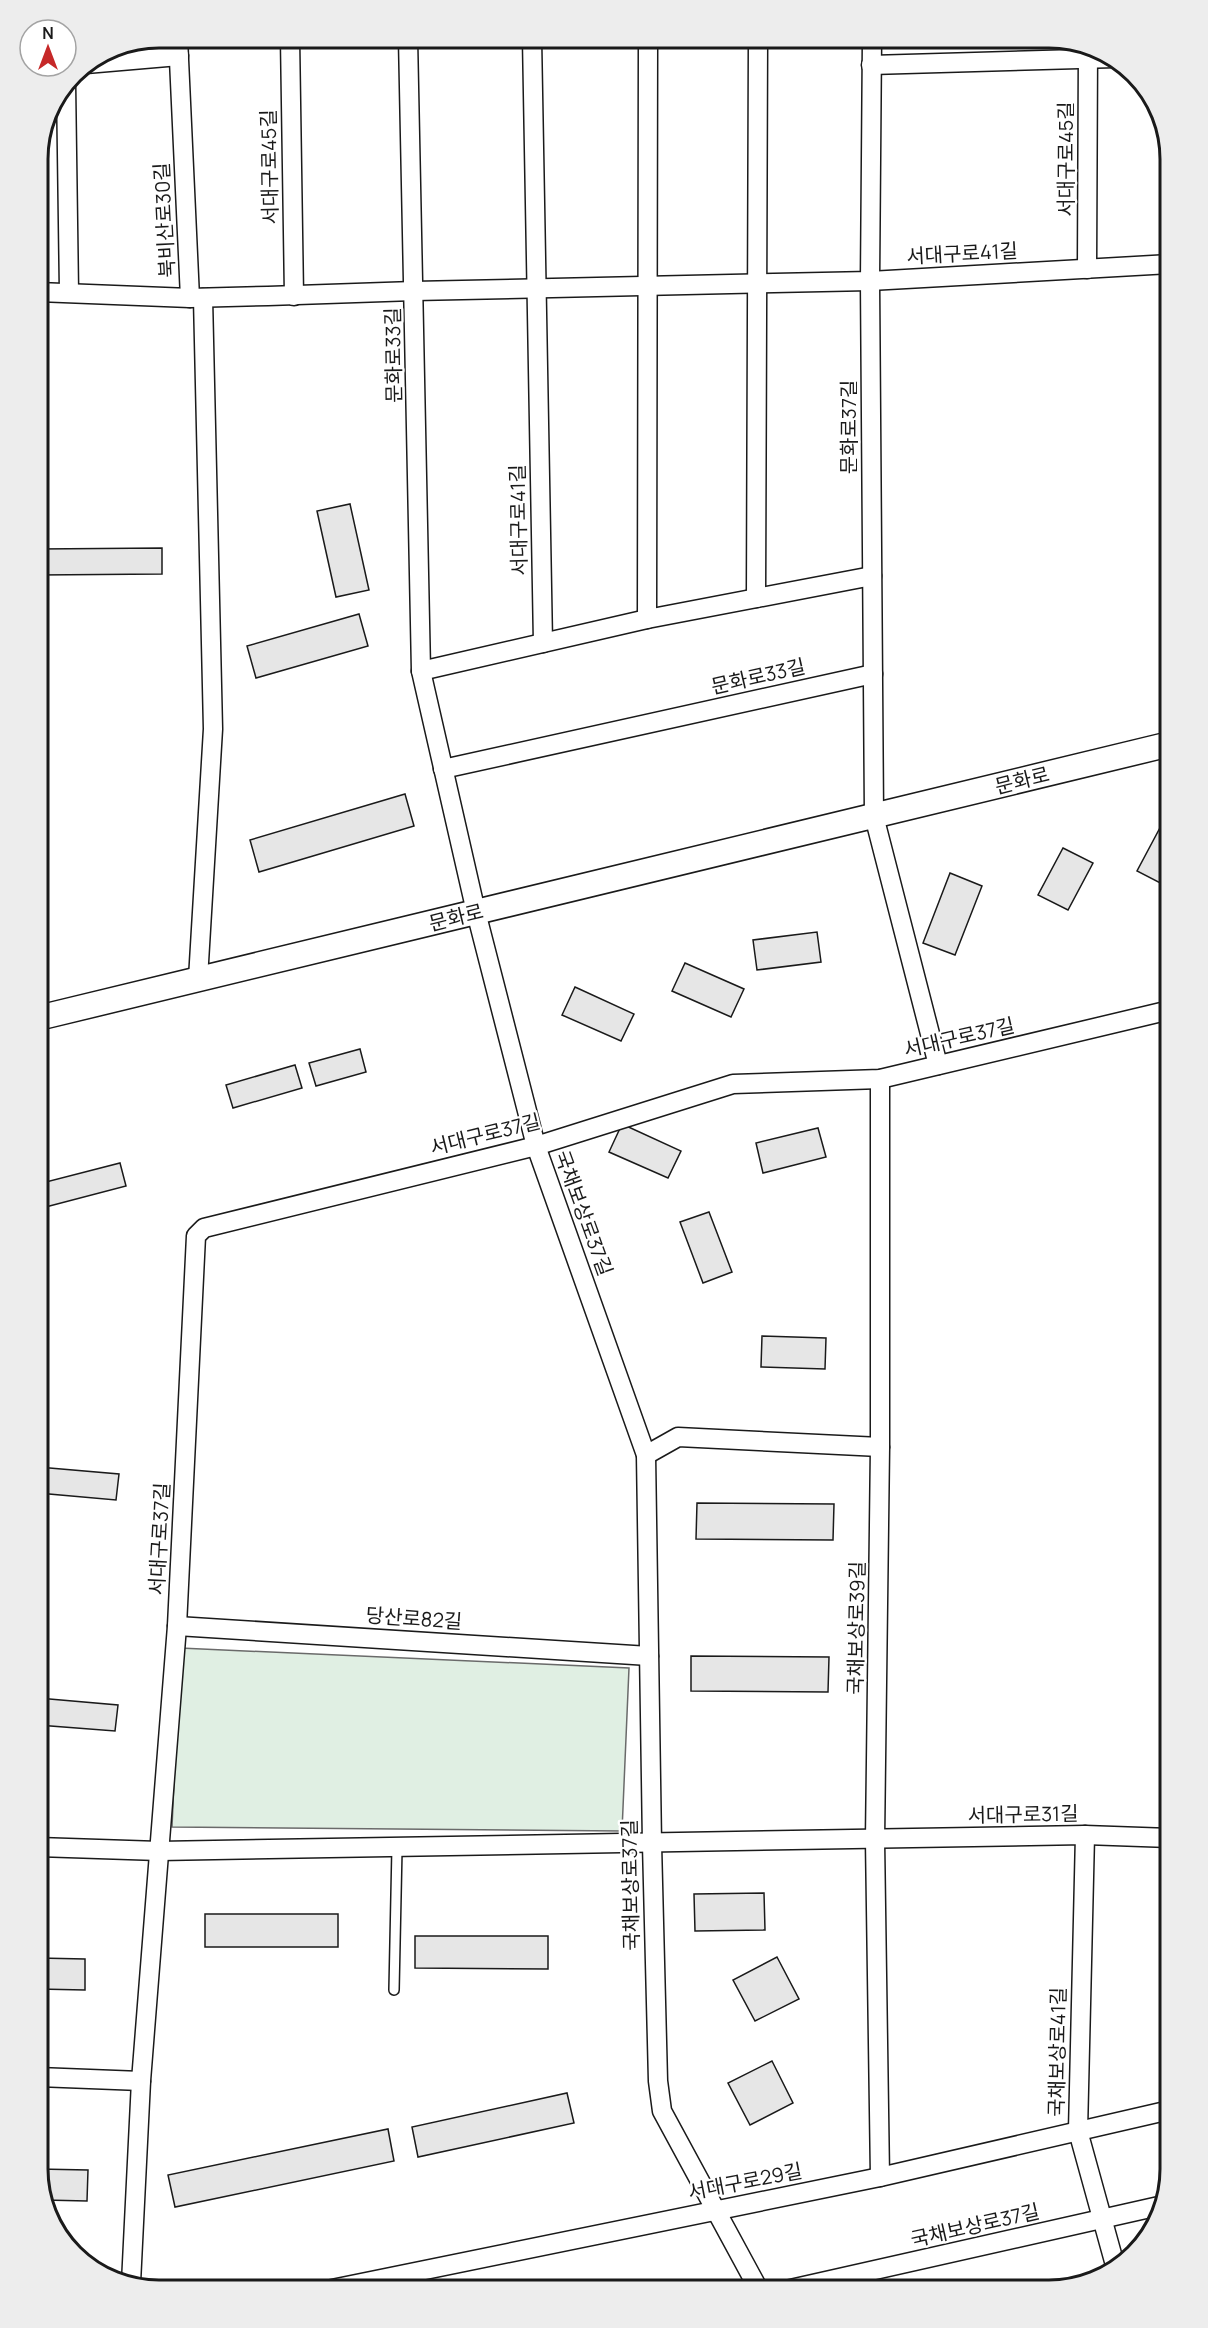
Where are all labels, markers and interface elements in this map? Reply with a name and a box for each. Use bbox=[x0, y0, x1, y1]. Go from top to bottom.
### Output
north arrow bbox=[18, 18, 78, 78]
text: N bbox=[42, 22, 54, 44]
street label: 서대구로45길 bbox=[1052, 101, 1079, 217]
street label: 서대구로45길 bbox=[254, 109, 284, 225]
street label: 북비산로30길 bbox=[148, 162, 180, 278]
street label: 서대구로41길 bbox=[906, 237, 1018, 269]
street label: 문화로33길 bbox=[379, 307, 407, 403]
street label: 문화로37길 bbox=[835, 380, 862, 474]
street label: 서대구로41길 bbox=[504, 464, 532, 576]
street label: 문화로33길 bbox=[708, 652, 808, 700]
street label: 문화로 bbox=[992, 760, 1052, 800]
street label: 문화로 bbox=[426, 897, 486, 937]
street label: 서대구로37길 bbox=[901, 1011, 1017, 1063]
street label: 서대구로37길 bbox=[427, 1107, 543, 1161]
street label: 국채보상로37길 bbox=[549, 1147, 619, 1279]
street label: 서대구로37길 bbox=[143, 1482, 175, 1596]
street label: 국채보상로39길 bbox=[841, 1561, 871, 1695]
street label: 당산로82길 bbox=[365, 1601, 463, 1635]
street label: 서대구로31길 bbox=[967, 1800, 1079, 1828]
street label: 국채보상로37길 bbox=[615, 1819, 645, 1951]
street label: 국채보상로41길 bbox=[1042, 1987, 1072, 2117]
street label: 서대구로29길 bbox=[686, 2157, 804, 2205]
street label: 국채보상로37길 bbox=[908, 2197, 1042, 2253]

